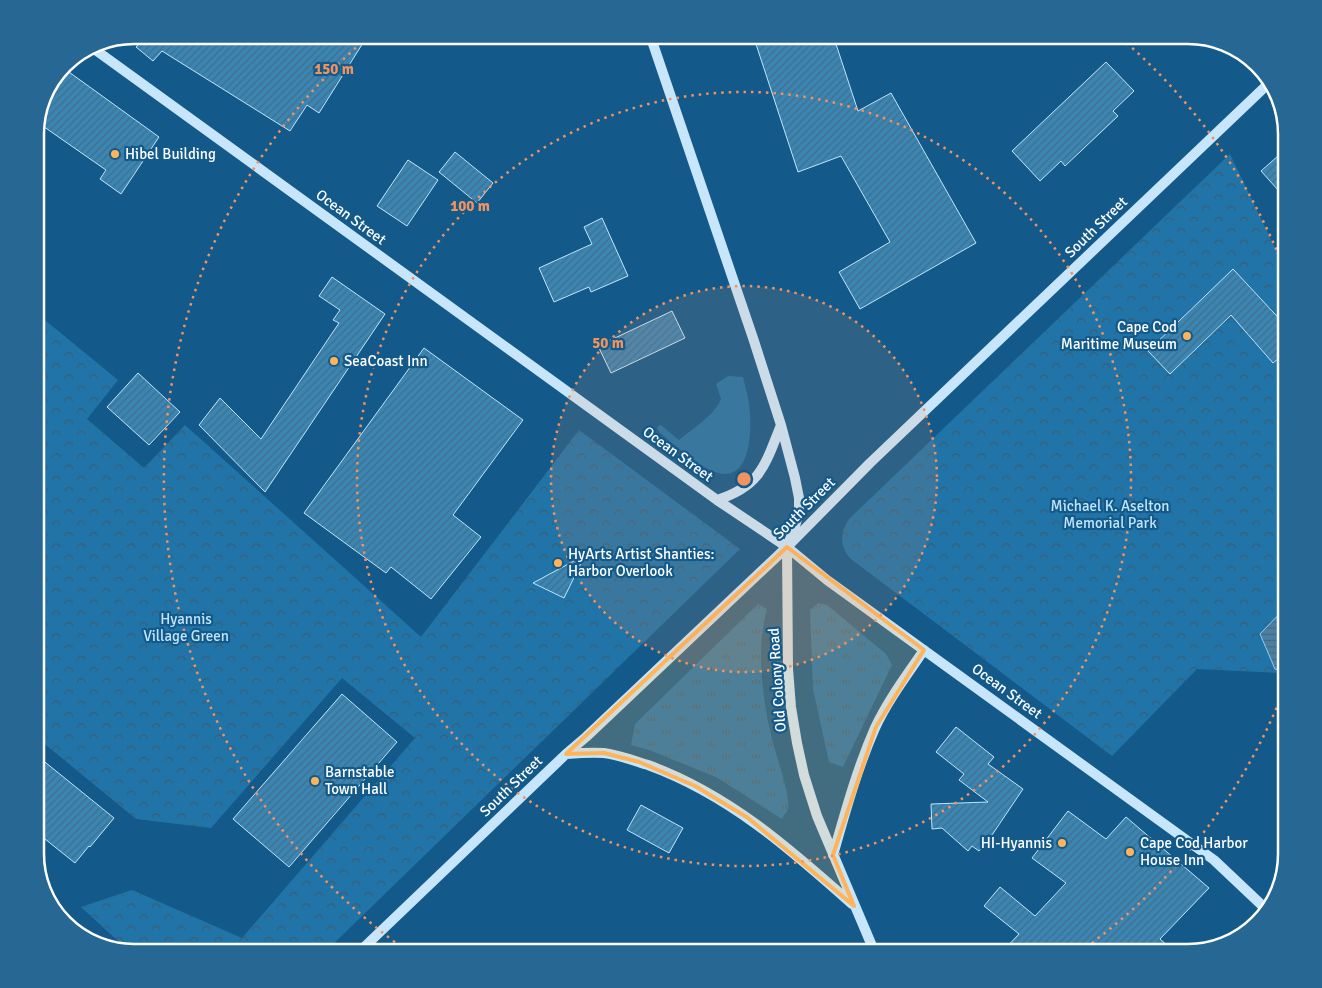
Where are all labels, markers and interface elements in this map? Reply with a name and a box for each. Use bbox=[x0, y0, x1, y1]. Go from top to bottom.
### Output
text: 150 m bbox=[314, 60, 354, 78]
place label: Hibel Building bbox=[125, 145, 216, 163]
marker: Hibel Building bbox=[109, 148, 121, 160]
street label: Ocean Street bbox=[312, 185, 390, 249]
street label: South Street bbox=[1061, 193, 1131, 261]
text: 100 m bbox=[450, 197, 490, 215]
place label: Cape Cod Maritime Museum bbox=[1061, 318, 1177, 353]
marker: Cape Cod Maritime Museum bbox=[1181, 330, 1193, 342]
text: 50 m bbox=[592, 334, 624, 352]
place label: SeaCoast Inn bbox=[344, 352, 428, 370]
marker: SeaCoast Inn bbox=[328, 355, 340, 367]
street label: Ocean Street bbox=[639, 422, 717, 486]
centre of rings bbox=[735, 470, 753, 488]
street label: South Street bbox=[769, 473, 839, 543]
park label: Michael K. Aselton Memorial Park bbox=[1051, 497, 1169, 532]
place label: HyArts Artist Shanties: Harbor Overlook bbox=[568, 545, 715, 580]
marker: HyArts Artist Shanties: Harbor Overlook bbox=[552, 557, 564, 569]
park label: Hyannis Village Green bbox=[143, 610, 229, 645]
street label: Old Colony Road bbox=[764, 627, 790, 733]
street label: Ocean Street bbox=[968, 659, 1046, 723]
street label: South Street bbox=[476, 752, 546, 820]
place label: Barnstable Town Hall bbox=[325, 763, 394, 798]
marker: Barnstable Town Hall bbox=[309, 775, 321, 787]
place label: HI-Hyannis bbox=[981, 834, 1052, 852]
place label: Cape Cod Harbor House Inn bbox=[1140, 834, 1248, 869]
marker: HI-Hyannis bbox=[1056, 837, 1068, 849]
marker: Cape Cod Harbor House Inn bbox=[1124, 846, 1136, 858]

